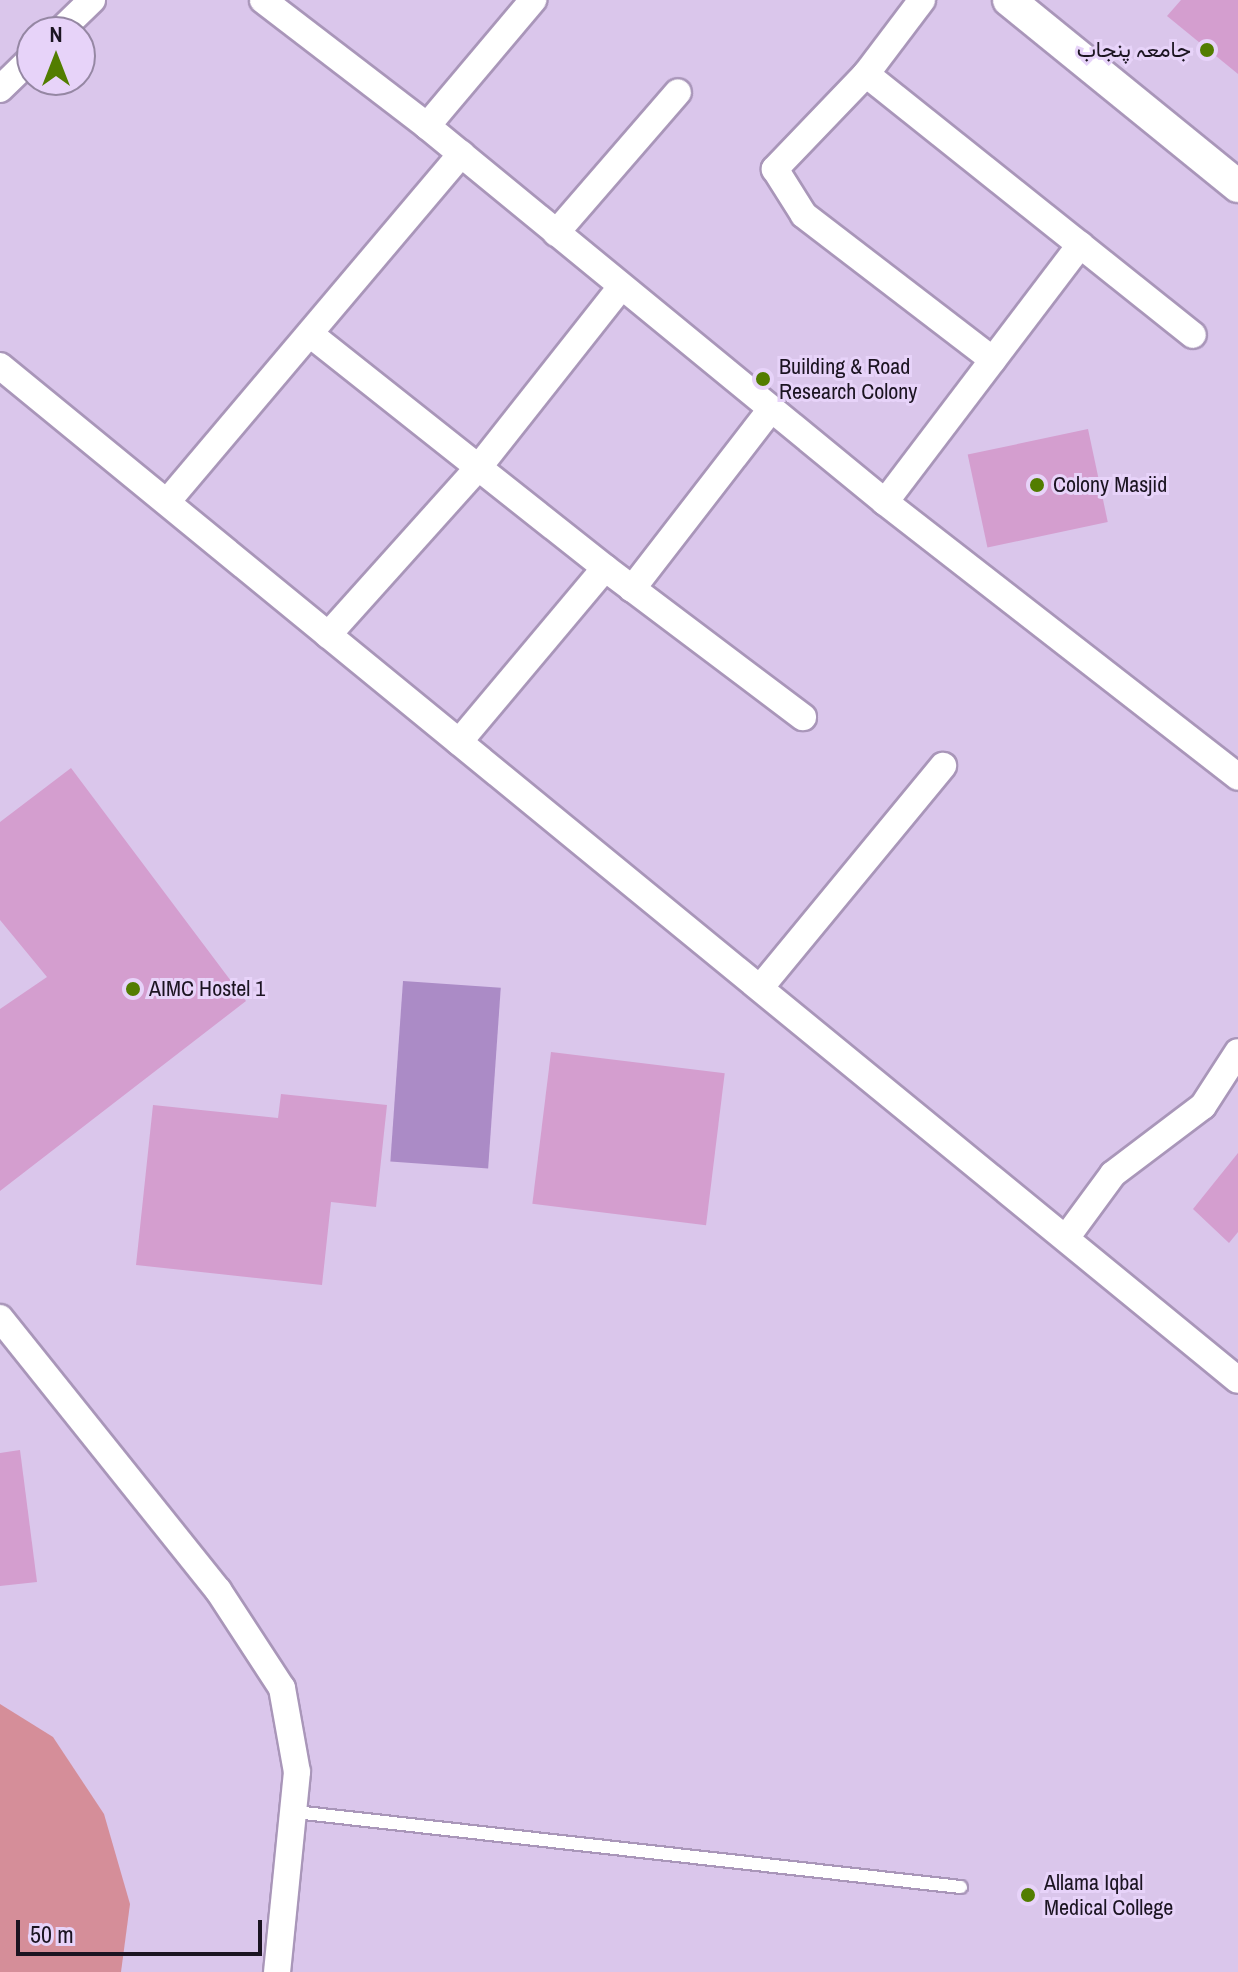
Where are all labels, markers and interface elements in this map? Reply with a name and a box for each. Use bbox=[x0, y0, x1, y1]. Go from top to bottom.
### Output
north arrow bbox=[16, 16, 96, 96]
text: N bbox=[49, 19, 63, 49]
place label: جامعہ پنجاب bbox=[1077, 37, 1191, 63]
marker: جامعہ پنجاب bbox=[1198, 41, 1216, 59]
place label: Building & Road Research Colony bbox=[779, 353, 917, 404]
marker: Building & Road Research Colony bbox=[754, 370, 772, 388]
place label: Colony Masjid bbox=[1053, 472, 1167, 498]
marker: Colony Masjid bbox=[1028, 476, 1046, 494]
place label: AIMC Hostel 1 bbox=[149, 976, 265, 1002]
marker: AIMC Hostel 1 bbox=[124, 980, 142, 998]
place label: Allama Iqbal Medical College bbox=[1044, 1869, 1173, 1920]
marker: Allama Iqbal Medical College bbox=[1019, 1886, 1037, 1904]
scale bar bbox=[20, 1904, 266, 1954]
text: 50 m bbox=[30, 1918, 74, 1950]

